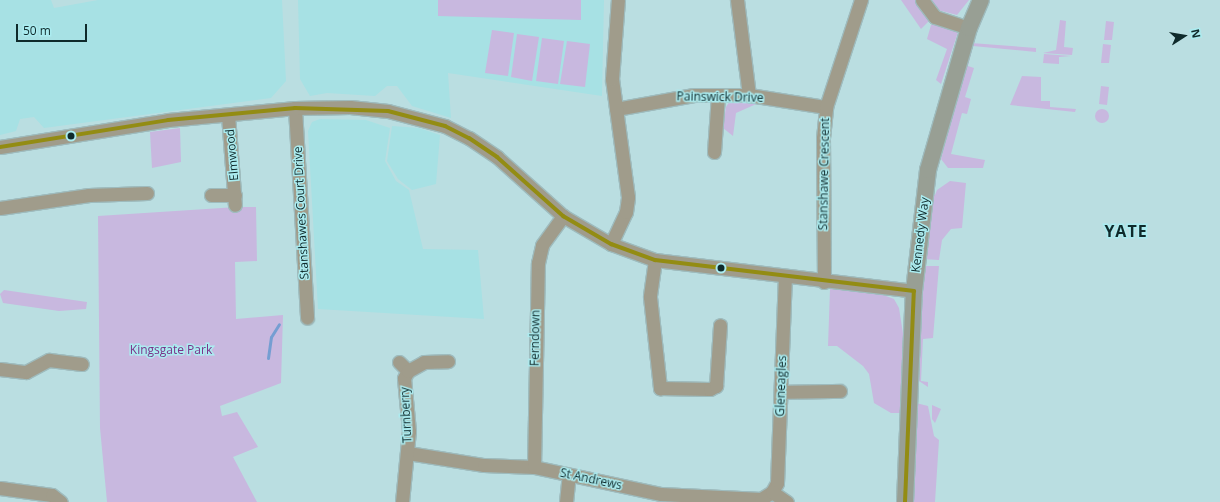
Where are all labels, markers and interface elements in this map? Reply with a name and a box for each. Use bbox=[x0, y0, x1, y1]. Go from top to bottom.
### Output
scale bar bbox=[18, 16, 89, 42]
north arrow bbox=[1164, 16, 1204, 56]
text: 50 m bbox=[23, 22, 51, 39]
text: N bbox=[1188, 27, 1204, 39]
street label: Painswick Drive bbox=[676, 89, 764, 105]
street label: Stanshawe Crescent bbox=[816, 117, 832, 231]
street label: Elmwood bbox=[223, 129, 241, 181]
unlabelled marker bbox=[66, 131, 76, 141]
street label: Stanshawes Court Drive bbox=[290, 146, 312, 280]
street label: Kennedy Way bbox=[908, 197, 932, 273]
district label: YATE bbox=[1104, 221, 1148, 241]
unlabelled marker bbox=[716, 263, 726, 273]
street label: Ferndown bbox=[527, 310, 543, 366]
park label: Kingsgate Park bbox=[130, 343, 212, 357]
street label: Gleneagles bbox=[773, 355, 789, 417]
street label: Turnberry bbox=[397, 387, 415, 443]
street label: St Andrews bbox=[559, 465, 623, 493]

